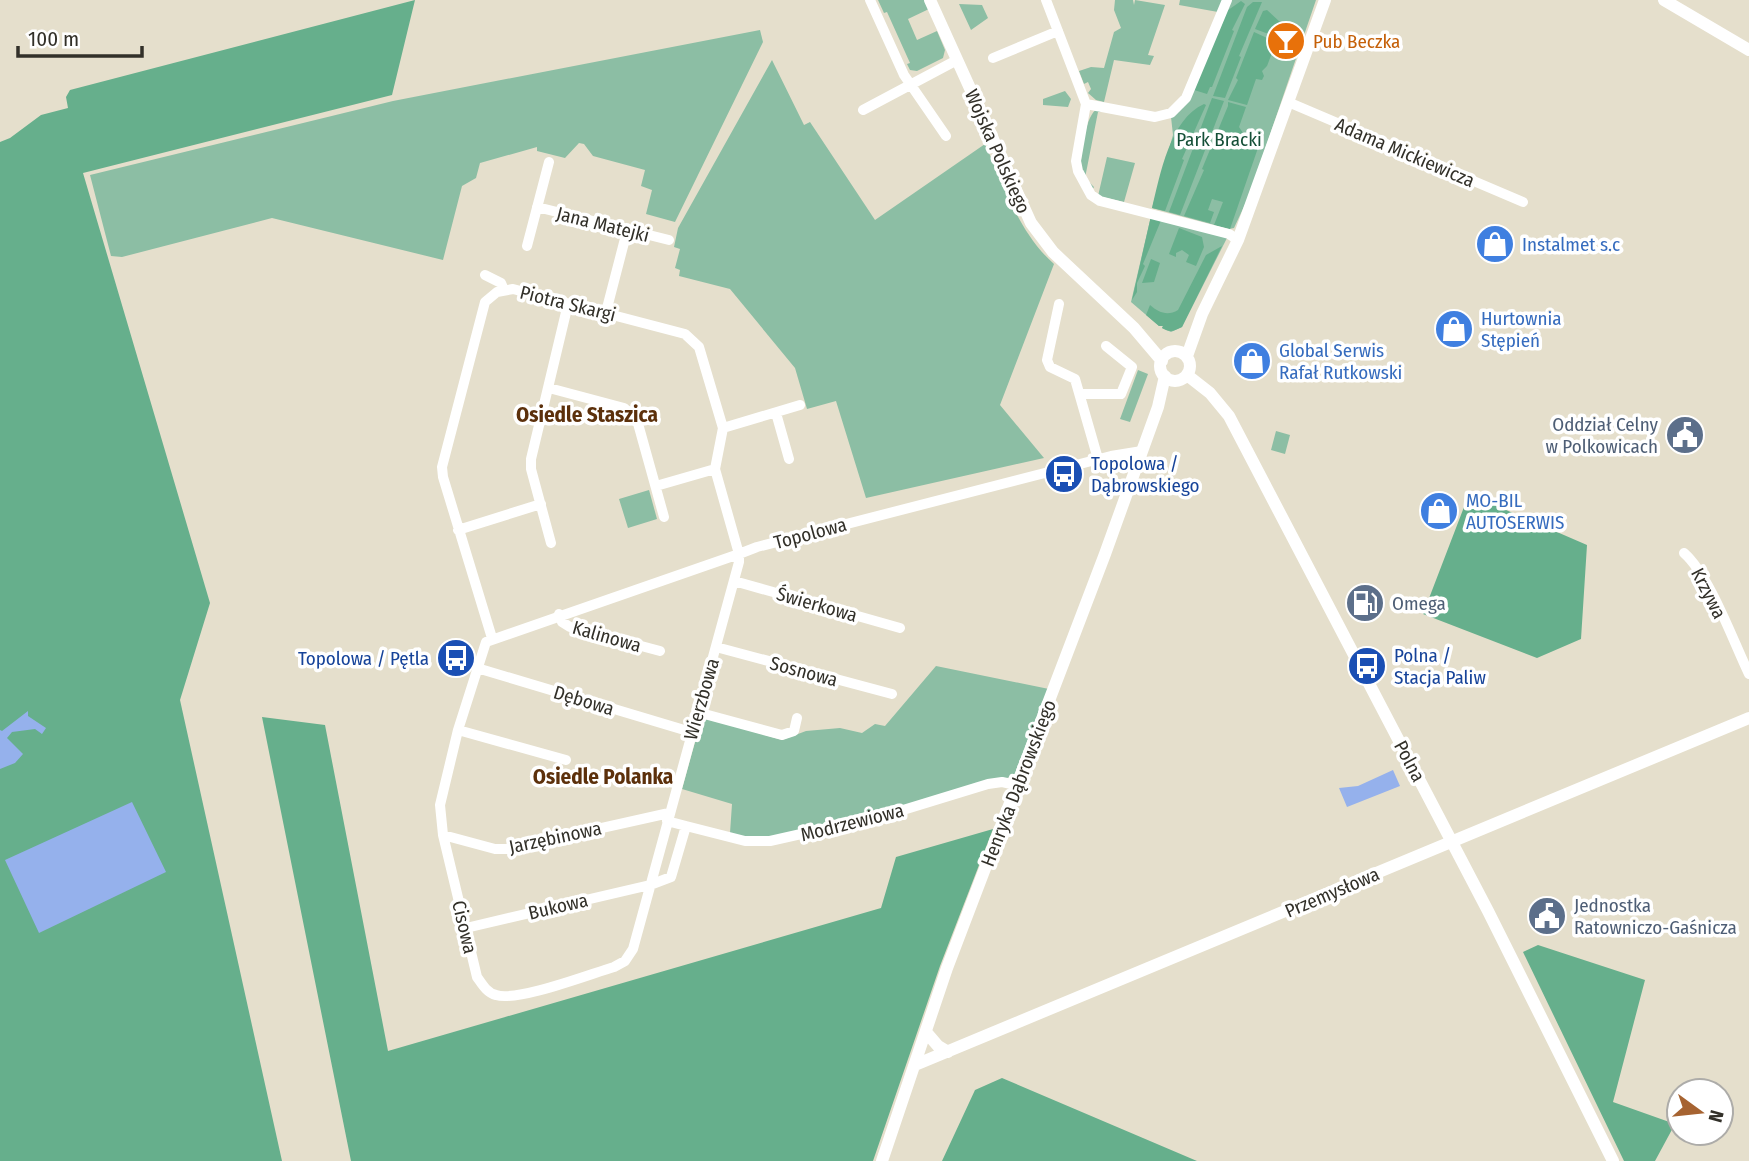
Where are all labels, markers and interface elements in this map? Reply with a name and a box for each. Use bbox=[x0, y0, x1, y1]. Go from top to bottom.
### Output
scale bar bbox=[18, 14, 142, 58]
bar icon: Pub Beczka bbox=[1265, 20, 1307, 62]
text: 100 m bbox=[28, 26, 79, 52]
place label: Pub Beczka bbox=[1313, 30, 1400, 53]
street label: Wojska Polskiego bbox=[960, 86, 1035, 217]
street label: Adama Mickiewicza bbox=[1332, 113, 1478, 192]
park label: Park Bracki bbox=[1176, 128, 1262, 151]
street label: Jana Matejki bbox=[554, 202, 652, 247]
shop icon: Instalmet s.c bbox=[1474, 223, 1516, 265]
place label: Instalmet s.c bbox=[1522, 233, 1620, 256]
street label: Piotra Skargi bbox=[517, 280, 618, 327]
place label: Hurtownia Stępień bbox=[1481, 307, 1562, 352]
shop icon: Hurtownia Stępień bbox=[1433, 308, 1475, 350]
place label: Global Serwis Rafał Rutkowski bbox=[1279, 339, 1402, 384]
shop icon: Global Serwis Rafał Rutkowski bbox=[1231, 340, 1273, 382]
district label: Osiedle Staszica bbox=[516, 402, 658, 428]
place label: Oddział Celny w Polkowicach bbox=[1545, 413, 1659, 458]
public building icon: Oddział Celny w Polkowicach bbox=[1664, 414, 1706, 456]
place label: Topolowa / Dąbrowskiego bbox=[1091, 452, 1200, 497]
bus stop icon: Topolowa / Dąbrowskiego bbox=[1043, 453, 1085, 495]
place label: MO-BIL AUTOSERWIS bbox=[1466, 489, 1564, 534]
shop icon: MO-BIL AUTOSERWIS bbox=[1418, 490, 1460, 532]
street label: Topolowa bbox=[771, 513, 849, 554]
street label: Krzywa bbox=[1686, 564, 1731, 622]
street label: Świerkowa bbox=[774, 582, 860, 627]
fuel station icon: Omega bbox=[1344, 582, 1386, 624]
place label: Omega bbox=[1392, 592, 1446, 615]
street label: Kalinowa bbox=[570, 616, 644, 657]
bus stop icon: Topolowa / Pętla bbox=[435, 637, 477, 679]
place label: Polna / Stacja Paliw bbox=[1394, 644, 1486, 689]
bus stop icon: Polna / Stacja Paliw bbox=[1346, 645, 1388, 687]
place label: Topolowa / Pętla bbox=[298, 647, 429, 670]
street label: Sosnowa bbox=[768, 651, 840, 692]
street label: Wierzbowa bbox=[679, 656, 724, 743]
street label: Dębowa bbox=[551, 680, 617, 721]
street label: Henryka Dąbrowskiego bbox=[976, 696, 1061, 870]
street label: Polna bbox=[1389, 737, 1430, 786]
district label: Osiedle Polanka bbox=[533, 764, 673, 790]
street label: Modrzewiowa bbox=[798, 799, 906, 846]
street label: Jarzębinowa bbox=[507, 816, 604, 859]
street label: Przemysłowa bbox=[1282, 862, 1383, 923]
street label: Bukowa bbox=[526, 888, 590, 924]
place label: Jednostka Ratowniczo-Gaśnicza bbox=[1574, 894, 1737, 939]
public building icon: Jednostka Ratowniczo-Gaśnicza bbox=[1526, 895, 1568, 937]
street label: Cisowa bbox=[447, 898, 482, 956]
north arrow bbox=[1665, 1077, 1735, 1147]
text: N bbox=[1703, 1108, 1729, 1125]

